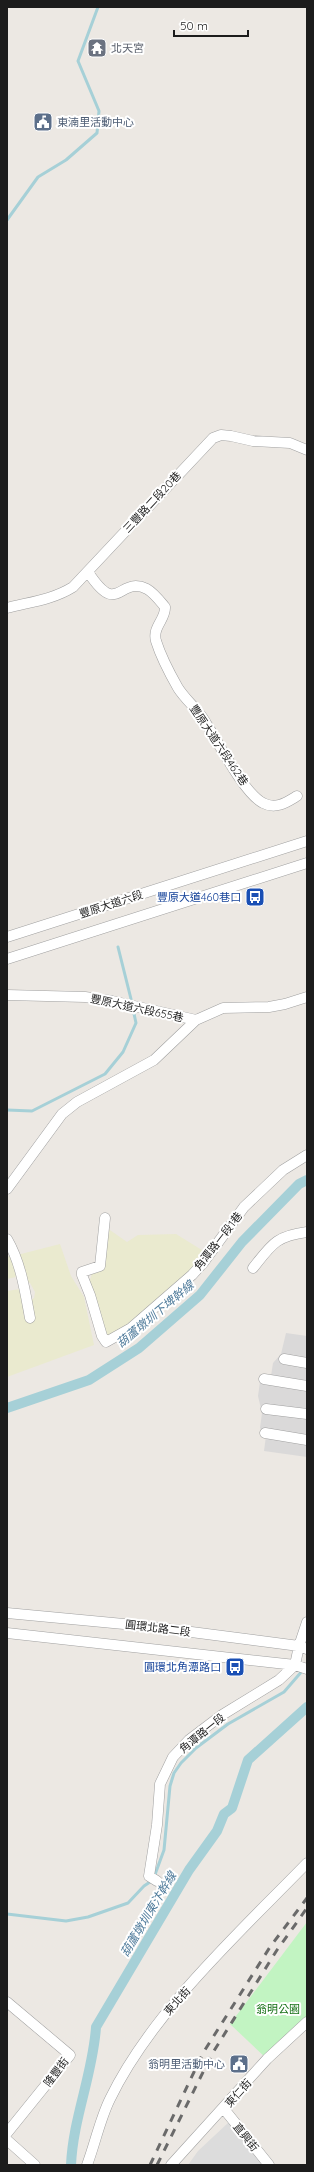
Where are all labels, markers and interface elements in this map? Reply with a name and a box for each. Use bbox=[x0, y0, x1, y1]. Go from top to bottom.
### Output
scale bar bbox=[174, 12, 248, 38]
text: 50 m bbox=[180, 18, 208, 33]
temple icon: 北天宮 bbox=[86, 37, 108, 59]
place label: 北天宮 bbox=[111, 41, 144, 55]
public building icon: 東湳里活動中心 bbox=[32, 111, 54, 133]
place label: 東湳里活動中心 bbox=[57, 115, 134, 129]
street label: 三豐路二段20巷 bbox=[120, 468, 184, 536]
street label: 豐原大道六段462巷 bbox=[187, 702, 251, 788]
bus stop icon: 豐原大道460巷口 bbox=[244, 886, 266, 908]
street label: 豐原大道六段 bbox=[77, 887, 145, 921]
place label: 豐原大道460巷口 bbox=[157, 890, 241, 904]
street label: 豐原大道六段655巷 bbox=[89, 991, 185, 1025]
street label: 角潭路一段1巷 bbox=[191, 1209, 245, 1273]
water label: 葫蘆墩圳下埤幹線 bbox=[113, 1276, 198, 1351]
street label: 圓環北路二段 bbox=[124, 1617, 192, 1639]
bus stop icon: 圓環北角潭路口 bbox=[224, 1656, 246, 1678]
place label: 圓環北角潭路口 bbox=[144, 1660, 221, 1674]
street label: 角潭路一段 bbox=[176, 1710, 228, 1756]
water label: 葫蘆墩圳東汴幹線 bbox=[117, 1867, 180, 1959]
street label: 東北街 bbox=[161, 1984, 193, 2018]
park label: 翁明公園 bbox=[256, 2002, 300, 2016]
public building icon: 翁明里活動中心 bbox=[228, 2053, 250, 2075]
street label: 隆豐街 bbox=[40, 2055, 72, 2089]
place label: 翁明里活動中心 bbox=[148, 2057, 225, 2071]
street label: 東仁街 bbox=[222, 2076, 254, 2110]
street label: 直興街 bbox=[230, 2120, 262, 2154]

